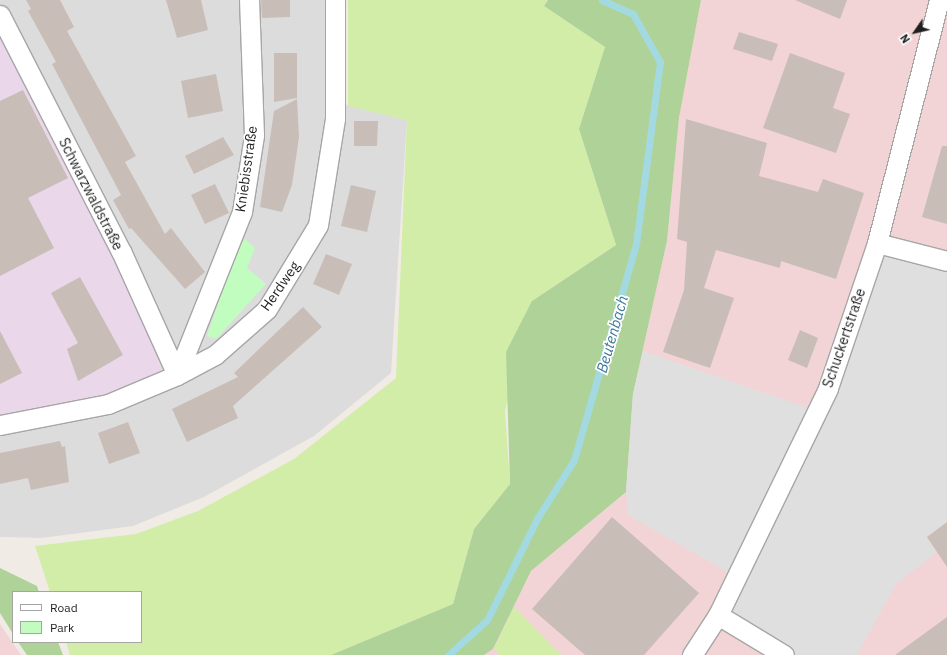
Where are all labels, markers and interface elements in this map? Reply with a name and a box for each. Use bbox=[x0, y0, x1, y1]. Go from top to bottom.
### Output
north arrow bbox=[895, 12, 935, 52]
text: N bbox=[897, 31, 913, 46]
street label: Kniebisstraße bbox=[232, 125, 260, 213]
street label: Schwarzwaldstraße bbox=[55, 135, 127, 253]
street label: Herdweg bbox=[257, 258, 303, 314]
street label: Schuckertstraße bbox=[819, 286, 869, 390]
water label: Beutenbach bbox=[592, 293, 632, 375]
legend bbox=[12, 591, 142, 643]
text: Road bbox=[50, 600, 78, 615]
text: Park bbox=[50, 620, 74, 635]

